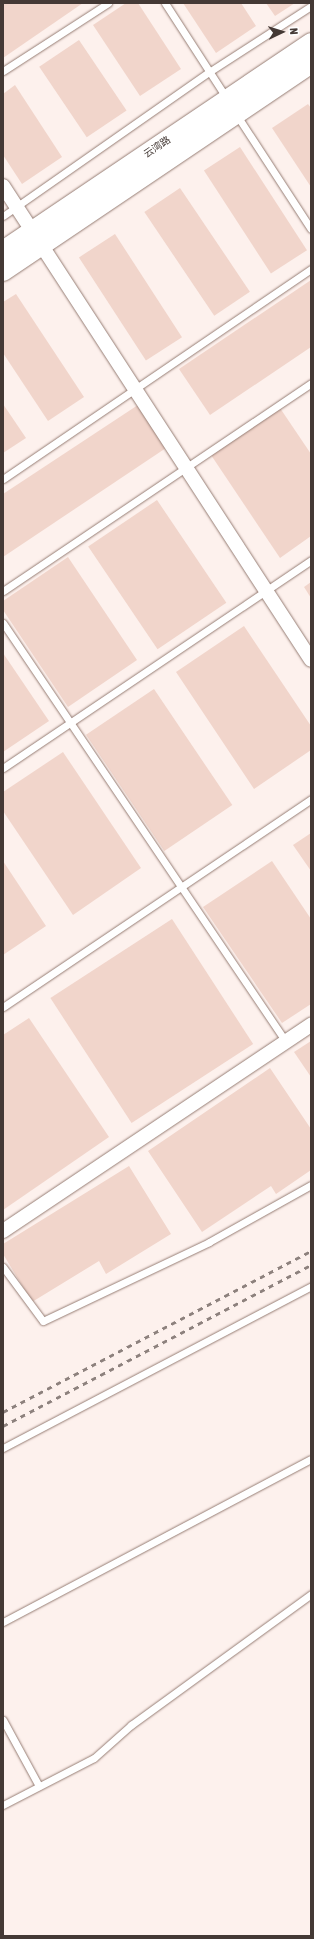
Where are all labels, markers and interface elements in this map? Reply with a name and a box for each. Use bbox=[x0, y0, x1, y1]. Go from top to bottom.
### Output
north arrow bbox=[262, 12, 302, 52]
text: N bbox=[288, 28, 300, 35]
street label: 云湾路 bbox=[141, 134, 173, 160]

